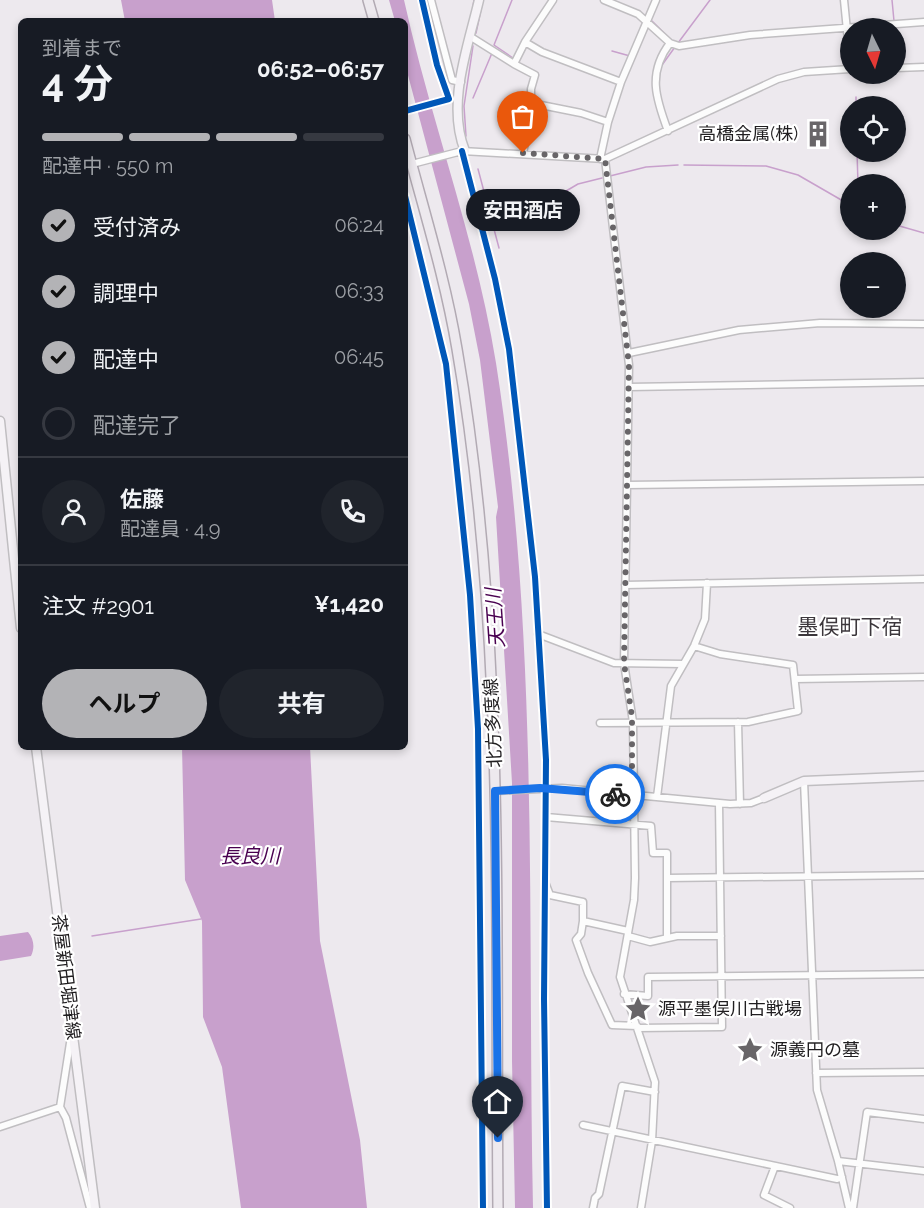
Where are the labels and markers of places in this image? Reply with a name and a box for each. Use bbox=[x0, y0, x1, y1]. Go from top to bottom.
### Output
pin bbox=[497, 91, 548, 153]
building icon: 高橋金属(株) bbox=[803, 119, 833, 149]
place label: 高橋金属(株) bbox=[698, 123, 798, 144]
callout: 安田酒店 bbox=[466, 189, 580, 231]
place icon: 源平墨俣川古戦場 bbox=[623, 994, 653, 1024]
place label: 源平墨俣川古戦場 bbox=[658, 998, 802, 1019]
place icon: 源義円の墓 bbox=[735, 1035, 765, 1065]
place label: 源義円の墓 bbox=[770, 1039, 860, 1060]
pin bbox=[472, 1076, 523, 1138]

